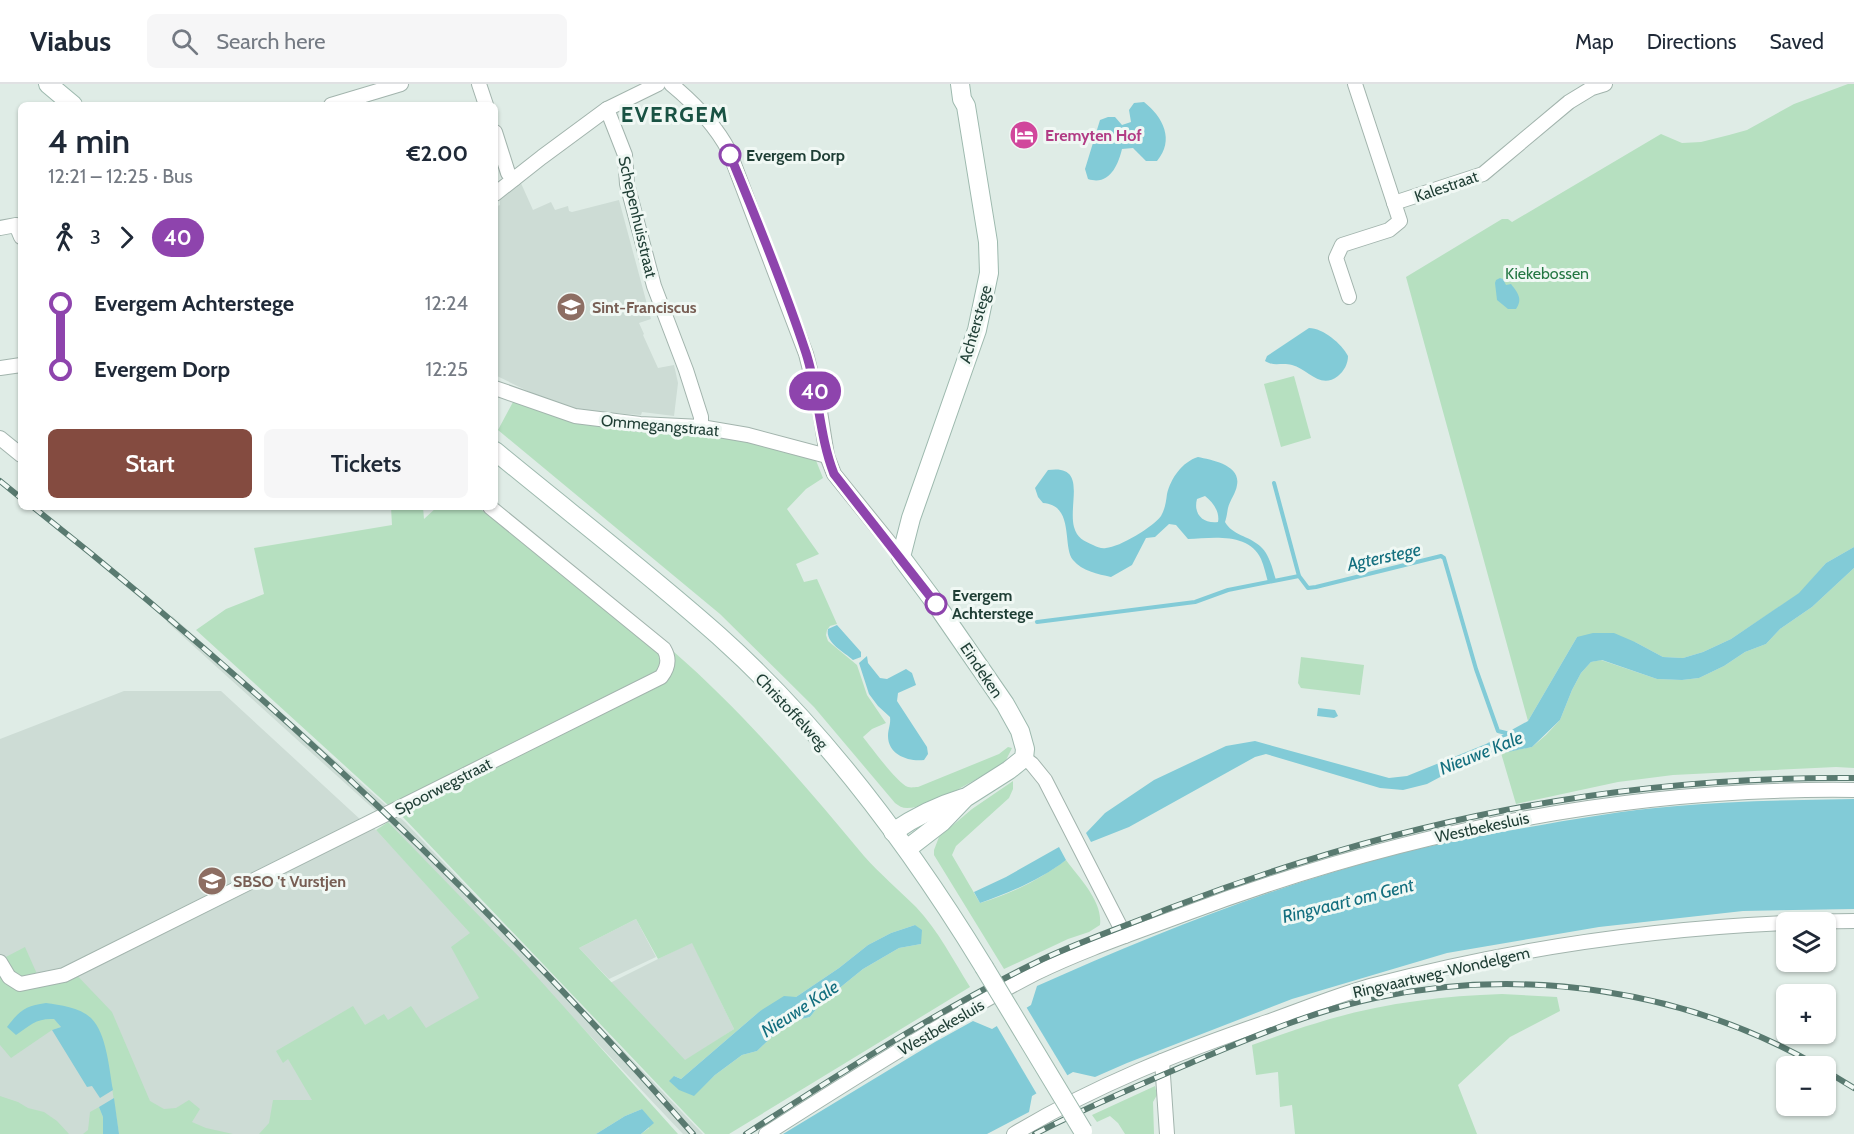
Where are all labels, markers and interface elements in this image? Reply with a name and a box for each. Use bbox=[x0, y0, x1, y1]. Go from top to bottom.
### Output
search box bbox=[147, 14, 567, 68]
text: Viabus bbox=[30, 24, 111, 58]
icon: search bbox=[168, 25, 201, 58]
text: Search here bbox=[216, 28, 325, 55]
text: Map bbox=[1575, 29, 1614, 54]
text: Directions bbox=[1647, 29, 1736, 54]
text: Saved bbox=[1769, 29, 1824, 54]
district label: EVERGEM bbox=[621, 101, 729, 128]
hotel icon: Eremyten Hof bbox=[1008, 119, 1040, 151]
text: 4 min bbox=[48, 121, 130, 161]
place label: Eremyten Hof bbox=[1045, 126, 1142, 145]
text: €2.00 bbox=[407, 140, 468, 167]
marker: Evergem Dorp bbox=[719, 144, 741, 166]
place label: Evergem Dorp bbox=[746, 146, 845, 165]
street label: Schepenhuisstraat bbox=[614, 154, 661, 280]
text: 12:21 – 12:25 · Bus bbox=[48, 164, 193, 188]
street label: Kalestraat bbox=[1412, 167, 1481, 206]
icon: walk bbox=[48, 221, 81, 254]
icon: forward bbox=[110, 221, 143, 254]
text: 3 bbox=[90, 225, 101, 249]
text: 40 bbox=[164, 225, 192, 250]
park label: Kiekebossen bbox=[1505, 264, 1589, 283]
street label: Achterstege bbox=[955, 283, 996, 365]
text: Evergem Achterstege bbox=[94, 290, 294, 317]
text: 12:24 bbox=[425, 291, 468, 315]
school or university icon: Sint-Franciscus bbox=[555, 291, 587, 323]
place label: Sint-Franciscus bbox=[592, 298, 697, 317]
text: Evergem Dorp bbox=[94, 356, 230, 383]
text: 12:25 bbox=[426, 357, 468, 381]
line badge: 40 bbox=[788, 372, 842, 410]
text: 40 bbox=[801, 379, 829, 404]
street label: Ommegangstraat bbox=[600, 411, 720, 440]
button: Start bbox=[48, 429, 252, 498]
button: Tickets bbox=[264, 429, 468, 498]
water label: Agterstege bbox=[1344, 538, 1423, 576]
place label: Evergem Achterstege bbox=[952, 586, 1034, 623]
marker: Evergem Achterstege bbox=[925, 593, 947, 615]
street label: Eindeken bbox=[956, 639, 1007, 702]
street label: Christoffelweg bbox=[751, 669, 833, 754]
water label: Nieuwe Kale bbox=[1436, 726, 1526, 780]
street label: Spoorwegstraat bbox=[392, 754, 495, 819]
street label: Westbekesluis bbox=[1433, 808, 1531, 847]
school or university icon: SBSO 't Vurstjen bbox=[196, 865, 228, 897]
place label: SBSO 't Vurstjen bbox=[233, 872, 346, 891]
water label: Ringvaart om Gent bbox=[1280, 874, 1417, 928]
map controls bbox=[1776, 912, 1836, 1116]
button: layers bbox=[1776, 912, 1836, 972]
street label: Ringvaartweg-Wondelgem bbox=[1351, 943, 1531, 1002]
water label: Nieuwe Kale bbox=[757, 976, 843, 1042]
button: + bbox=[1776, 984, 1836, 1044]
street label: Westbekesluis bbox=[895, 995, 988, 1060]
button: − bbox=[1776, 1056, 1836, 1116]

